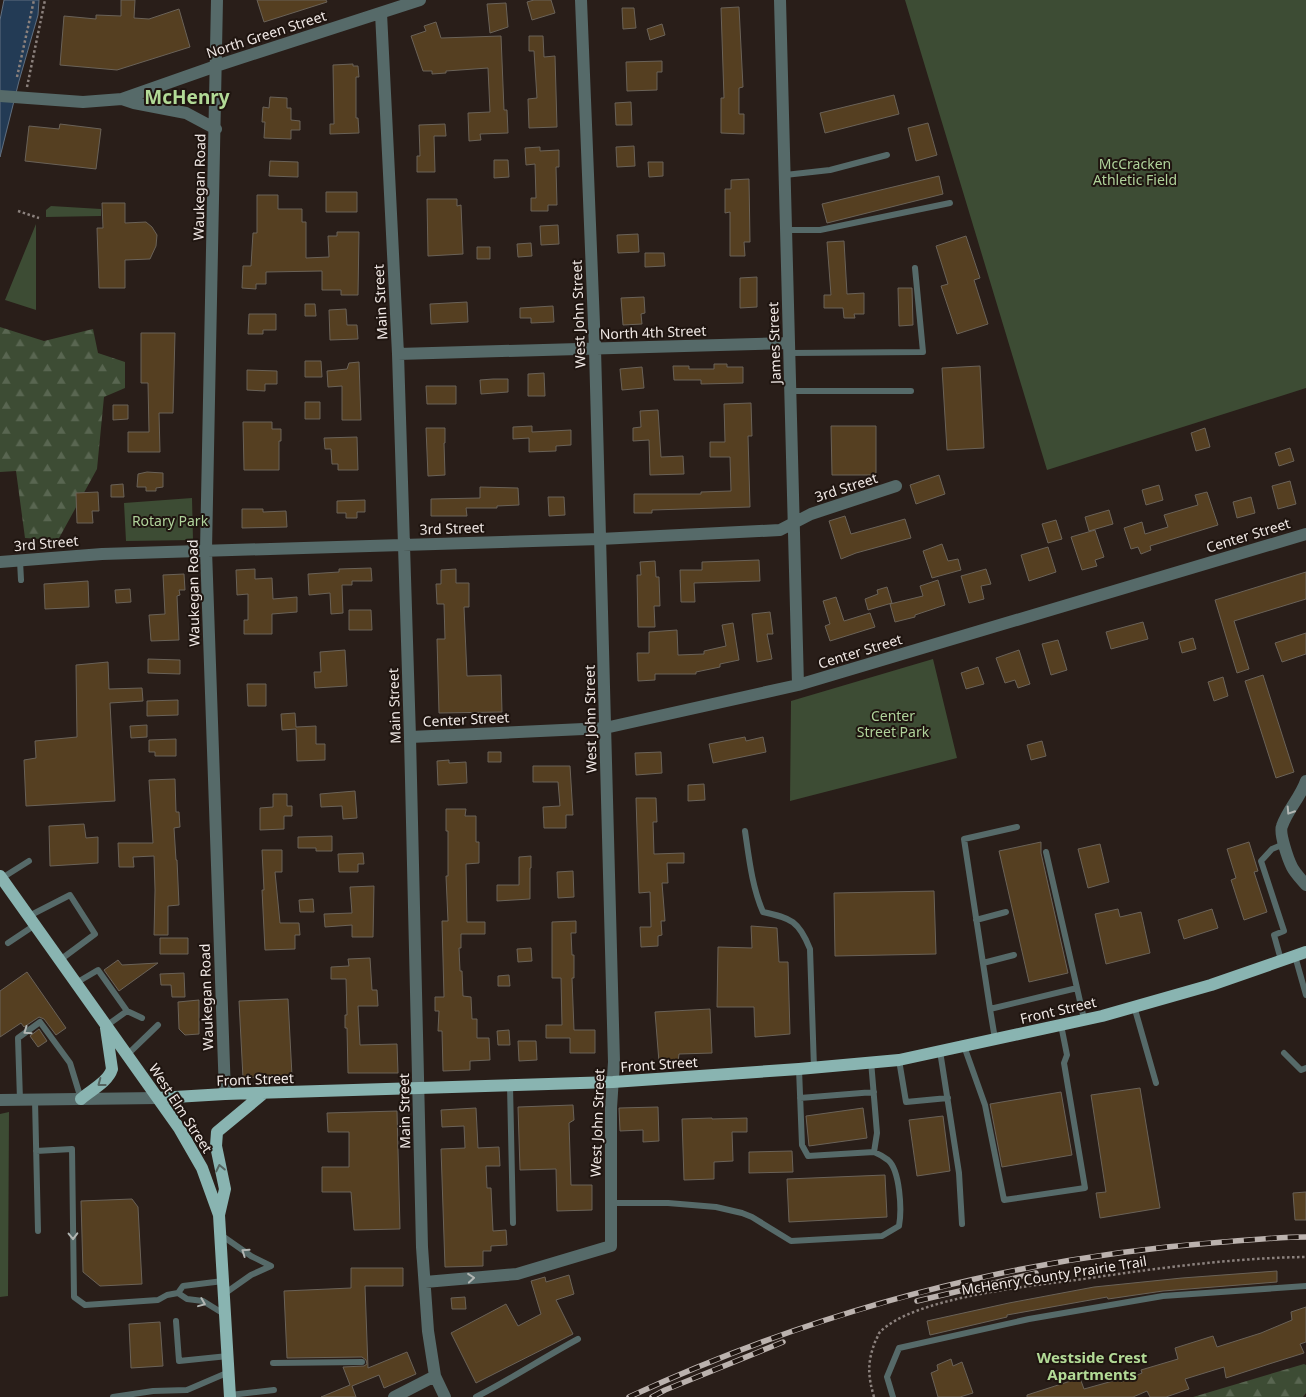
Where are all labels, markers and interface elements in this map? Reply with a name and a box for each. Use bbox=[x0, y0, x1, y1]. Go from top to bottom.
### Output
street label: North Green Street bbox=[204, 6, 328, 62]
district label: McHenry bbox=[144, 84, 230, 110]
street label: Waukegan Road bbox=[189, 133, 209, 241]
park label: McCracken Athletic Field bbox=[1093, 154, 1177, 189]
street label: West John Street bbox=[567, 260, 589, 368]
street label: Main Street bbox=[369, 264, 391, 340]
street label: James Street bbox=[763, 302, 785, 386]
street label: North 4th Street bbox=[599, 321, 707, 343]
street label: 3rd Street bbox=[812, 468, 880, 506]
park label: Rotary Park bbox=[132, 511, 209, 530]
street label: Center Street bbox=[1204, 513, 1292, 557]
street label: 3rd Street bbox=[419, 517, 485, 539]
street label: 3rd Street bbox=[13, 531, 79, 555]
street label: Waukegan Road bbox=[183, 539, 203, 647]
street label: Center Street bbox=[816, 629, 904, 673]
street label: West John Street bbox=[580, 665, 600, 773]
street label: Main Street bbox=[383, 668, 405, 744]
park label: Center Street Park bbox=[857, 706, 930, 741]
street label: Center Street bbox=[422, 707, 510, 731]
one-way arrow bbox=[1287, 806, 1296, 815]
street label: Waukegan Road bbox=[195, 943, 217, 1051]
street label: Front Street bbox=[1018, 992, 1098, 1028]
one-way arrow bbox=[23, 1025, 33, 1034]
street label: Front Street bbox=[620, 1052, 698, 1076]
street label: West Elm Street bbox=[145, 1060, 217, 1156]
street label: Front Street bbox=[216, 1068, 294, 1090]
street label: West John Street bbox=[586, 1069, 608, 1177]
street label: Main Street bbox=[394, 1073, 414, 1149]
one-way arrow bbox=[98, 1077, 107, 1086]
one-way arrow bbox=[215, 1163, 226, 1172]
one-way arrow bbox=[68, 1233, 78, 1241]
one-way arrow bbox=[241, 1249, 251, 1258]
street label: McHenry County Prairie Trail bbox=[960, 1251, 1148, 1299]
one-way arrow bbox=[467, 1273, 475, 1284]
one-way arrow bbox=[197, 1296, 206, 1307]
district label: Westside Crest Apartments bbox=[1037, 1347, 1148, 1384]

